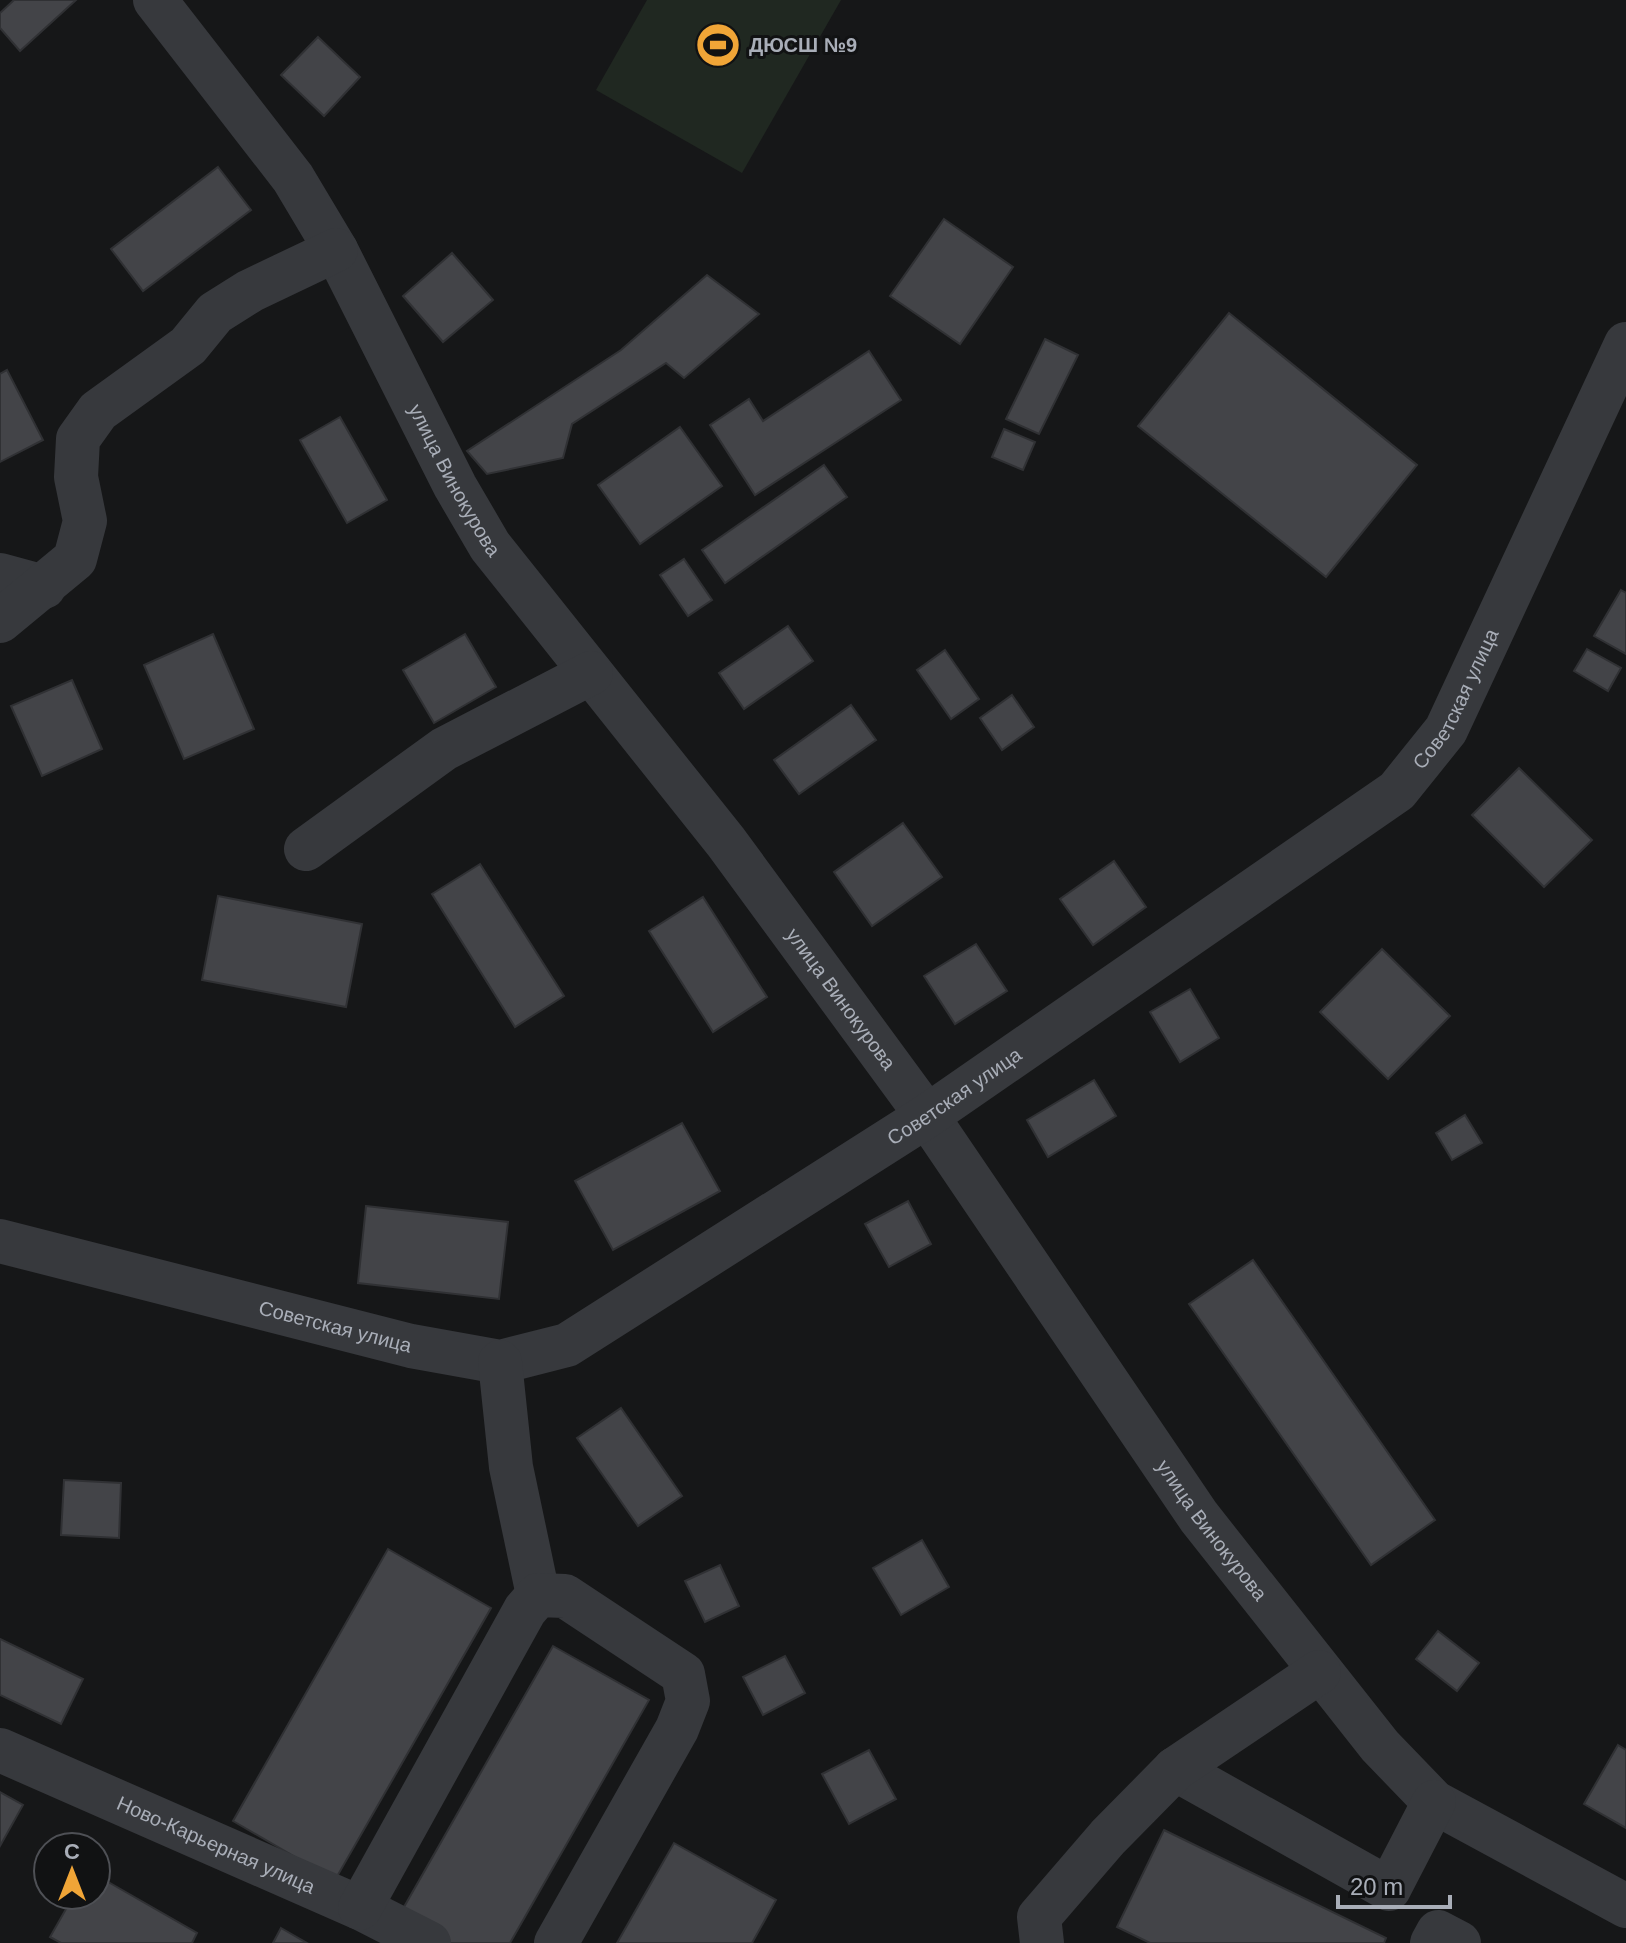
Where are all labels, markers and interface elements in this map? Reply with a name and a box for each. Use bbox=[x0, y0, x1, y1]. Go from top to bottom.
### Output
sports icon: ДЮСШ №9 bbox=[694, 21, 742, 69]
place label: ДЮСШ №9 bbox=[749, 34, 857, 56]
street label: улица Винокурова bbox=[405, 400, 505, 561]
street label: Советская улица bbox=[1408, 624, 1503, 773]
street label: улица Винокурова bbox=[782, 924, 901, 1075]
street label: Советская улица bbox=[883, 1043, 1026, 1149]
street label: Советская улица bbox=[256, 1297, 415, 1357]
street label: улица Винокурова bbox=[1152, 1456, 1272, 1605]
street label: Ново-Карьерная улица bbox=[114, 1792, 319, 1898]
north arrow bbox=[32, 1831, 112, 1911]
text: С bbox=[64, 1839, 80, 1864]
scale bar bbox=[1338, 1859, 1450, 1909]
text: 20 m bbox=[1350, 1873, 1403, 1900]

